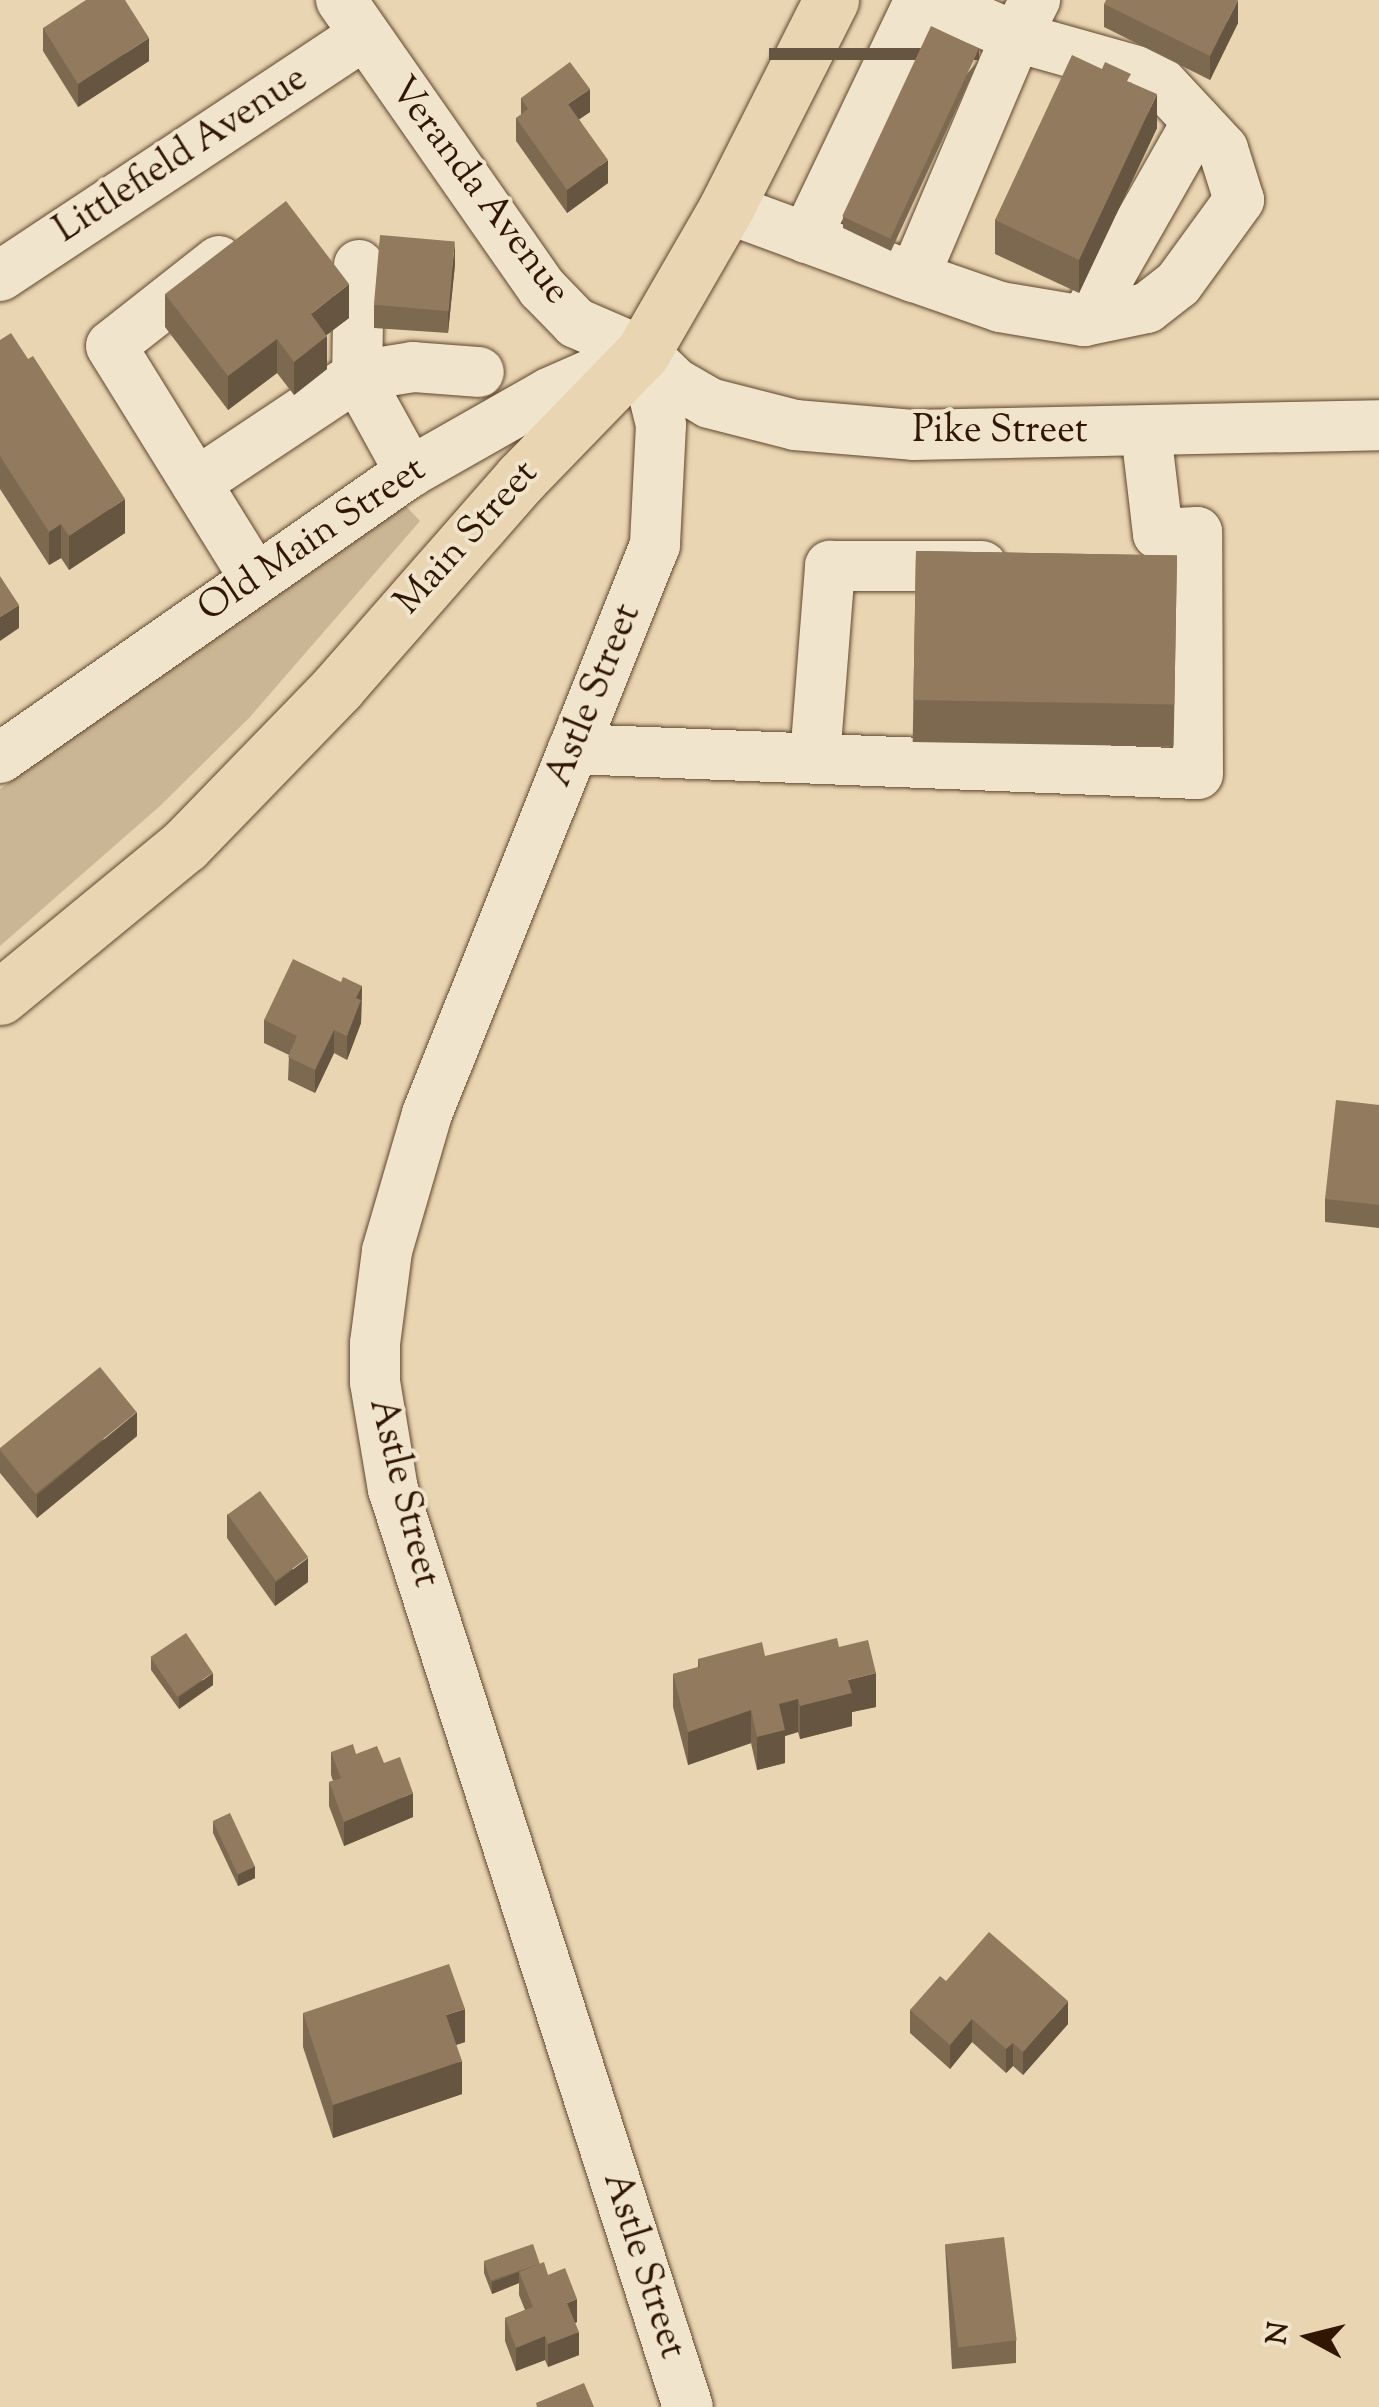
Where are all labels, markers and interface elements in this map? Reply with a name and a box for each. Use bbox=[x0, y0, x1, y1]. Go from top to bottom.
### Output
street label: Littlefield Avenue bbox=[47, 57, 317, 255]
street label: Veranda Avenue bbox=[378, 69, 578, 315]
street label: Pike Street bbox=[912, 410, 1088, 456]
street label: Old Main Street bbox=[191, 448, 435, 634]
street label: Main Street bbox=[387, 452, 549, 626]
street label: Astle Street bbox=[538, 598, 652, 794]
street label: Astle Street bbox=[357, 1394, 447, 1592]
street label: Astle Street bbox=[591, 2167, 693, 2365]
north arrow bbox=[1259, 2287, 1359, 2387]
text: N bbox=[1258, 2320, 1300, 2347]

